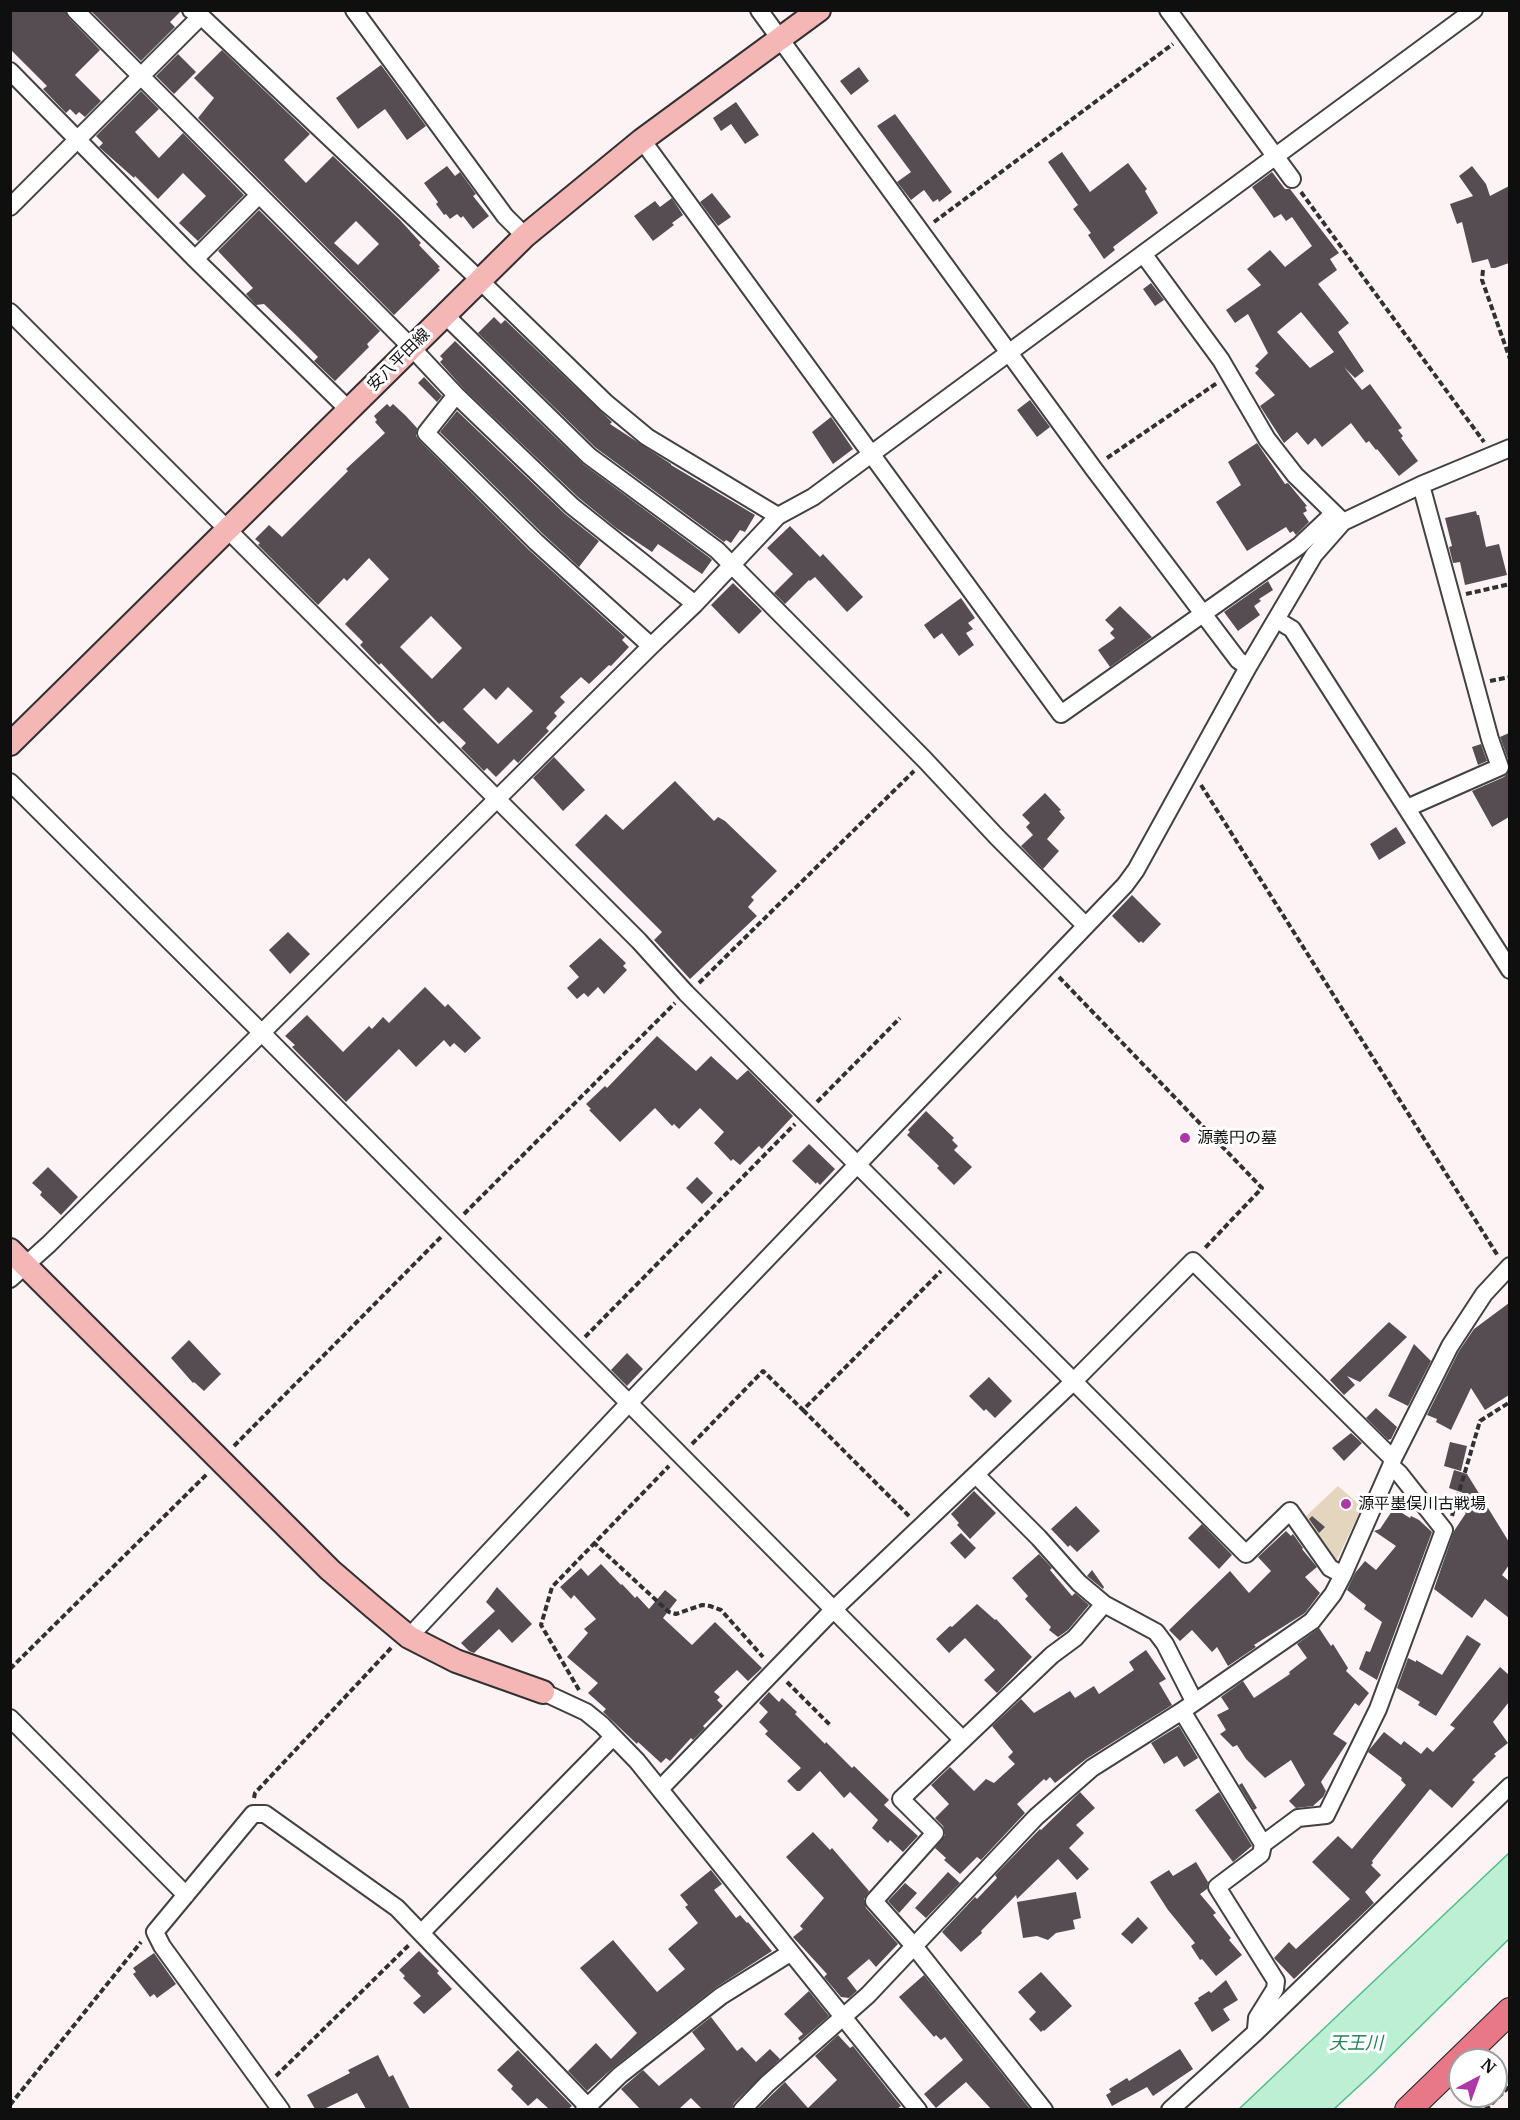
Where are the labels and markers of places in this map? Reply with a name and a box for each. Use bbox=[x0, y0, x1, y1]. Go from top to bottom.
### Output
place label: 源義円の墓 bbox=[1197, 1128, 1277, 1148]
marker: 源義円の墓 bbox=[1178, 1131, 1192, 1145]
place label: 源平墨俣川古戦場 bbox=[1358, 1494, 1486, 1514]
marker: 源平墨俣川古戦場 bbox=[1339, 1497, 1353, 1511]

